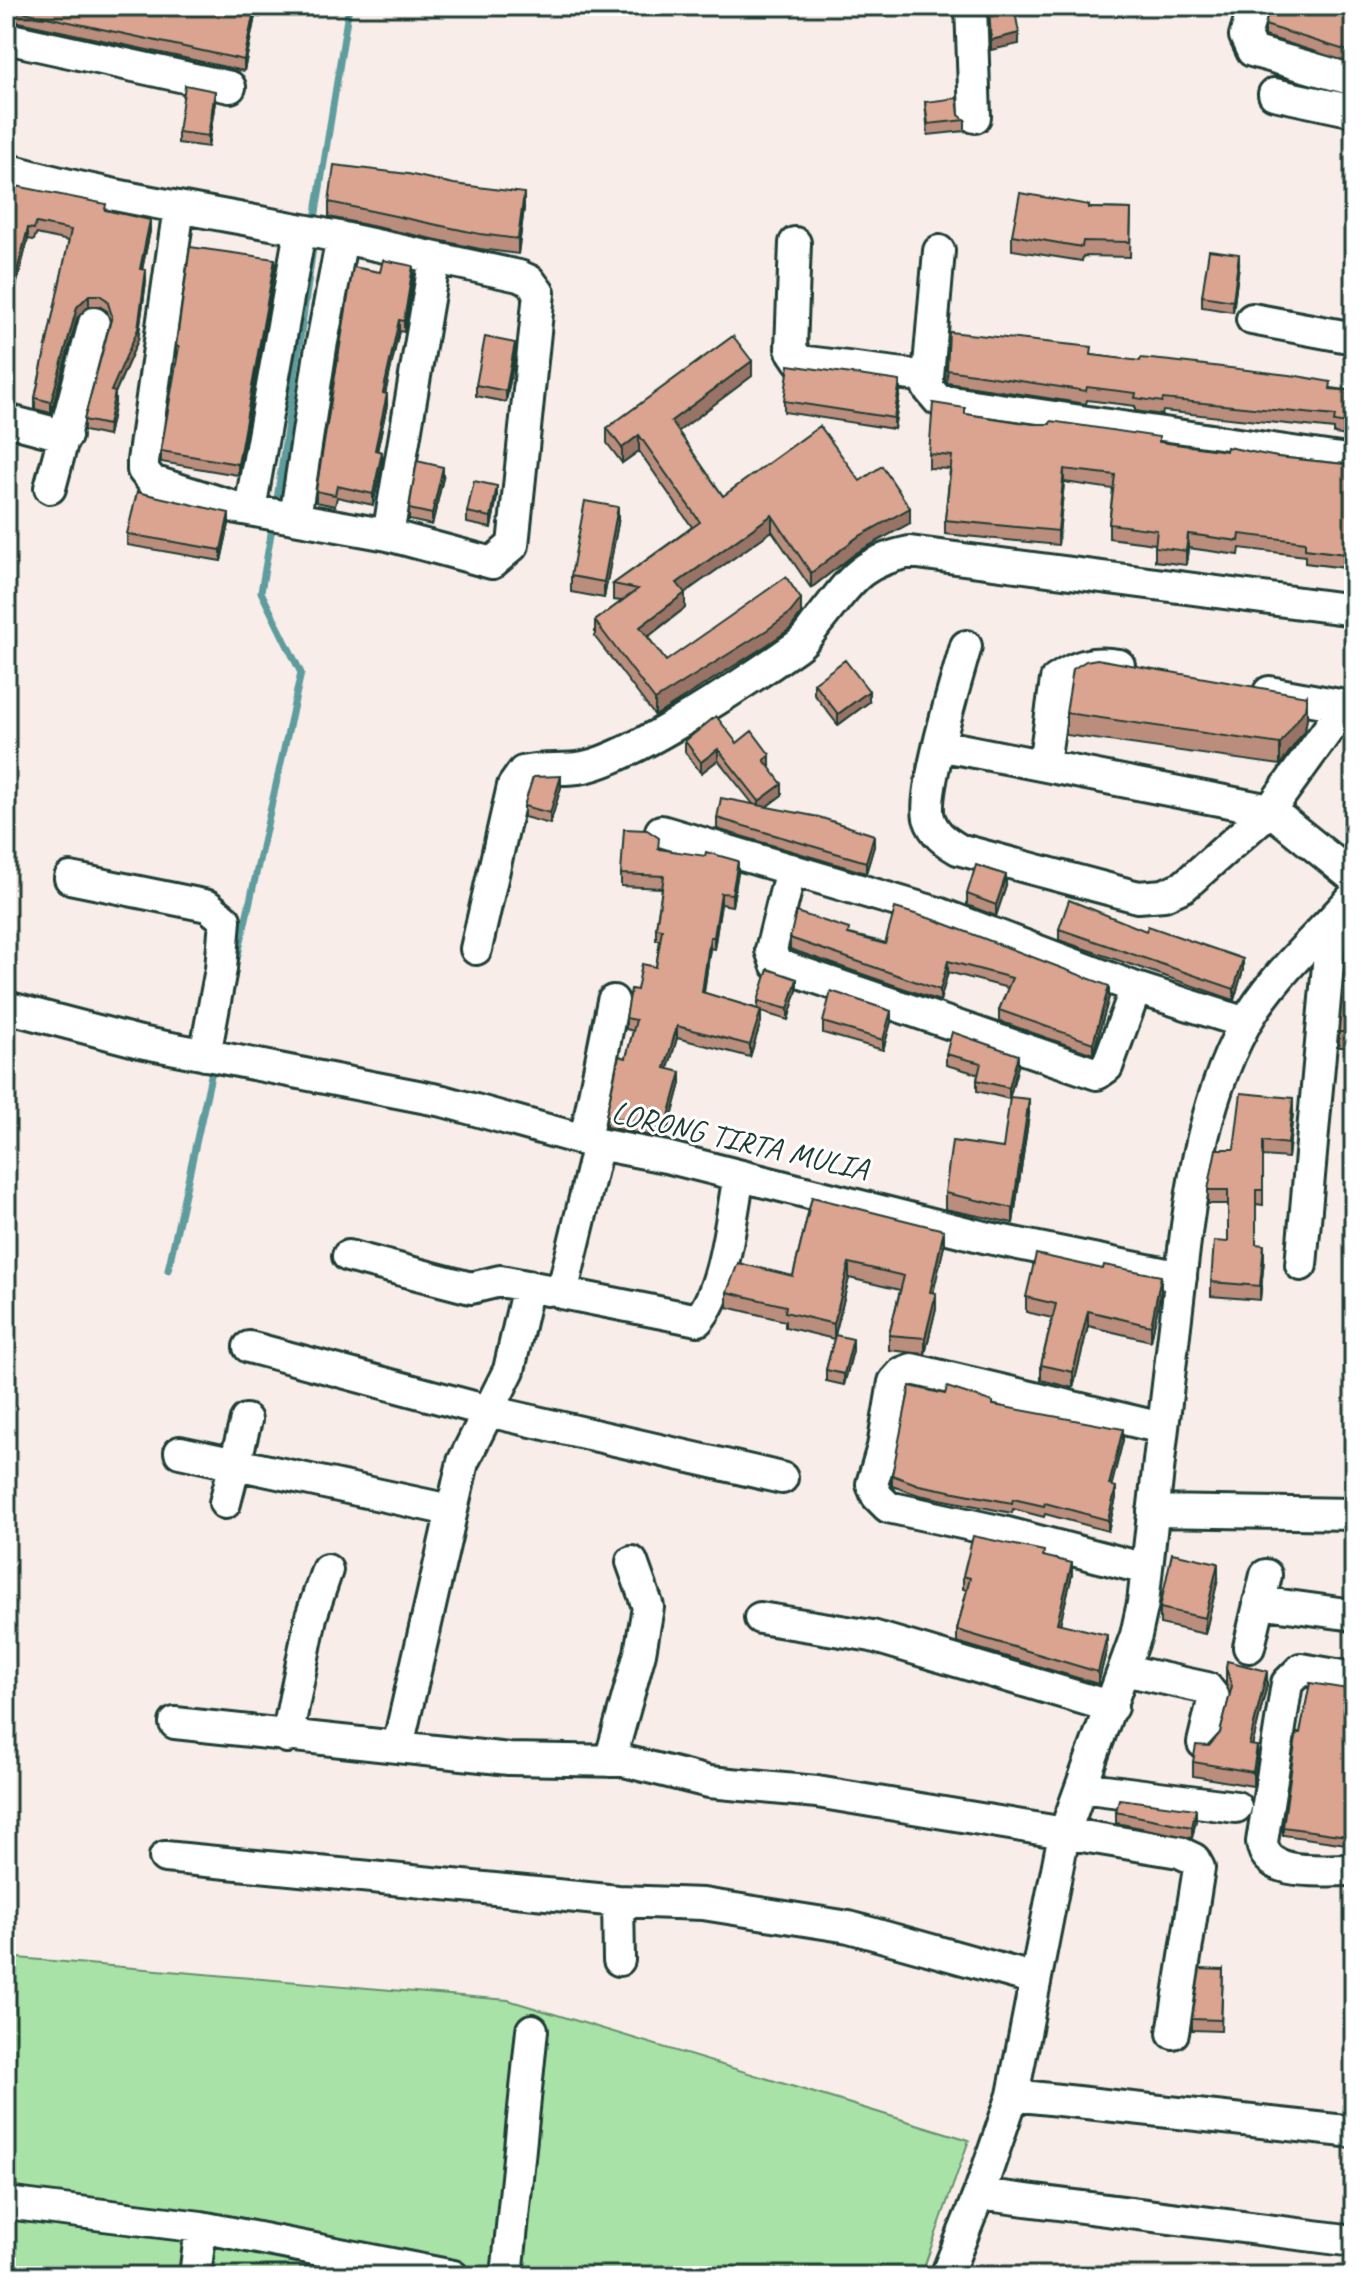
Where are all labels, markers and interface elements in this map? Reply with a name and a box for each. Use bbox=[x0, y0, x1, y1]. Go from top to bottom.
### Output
street label: LORONG TIRTA MULIA bbox=[608, 1091, 874, 1190]

